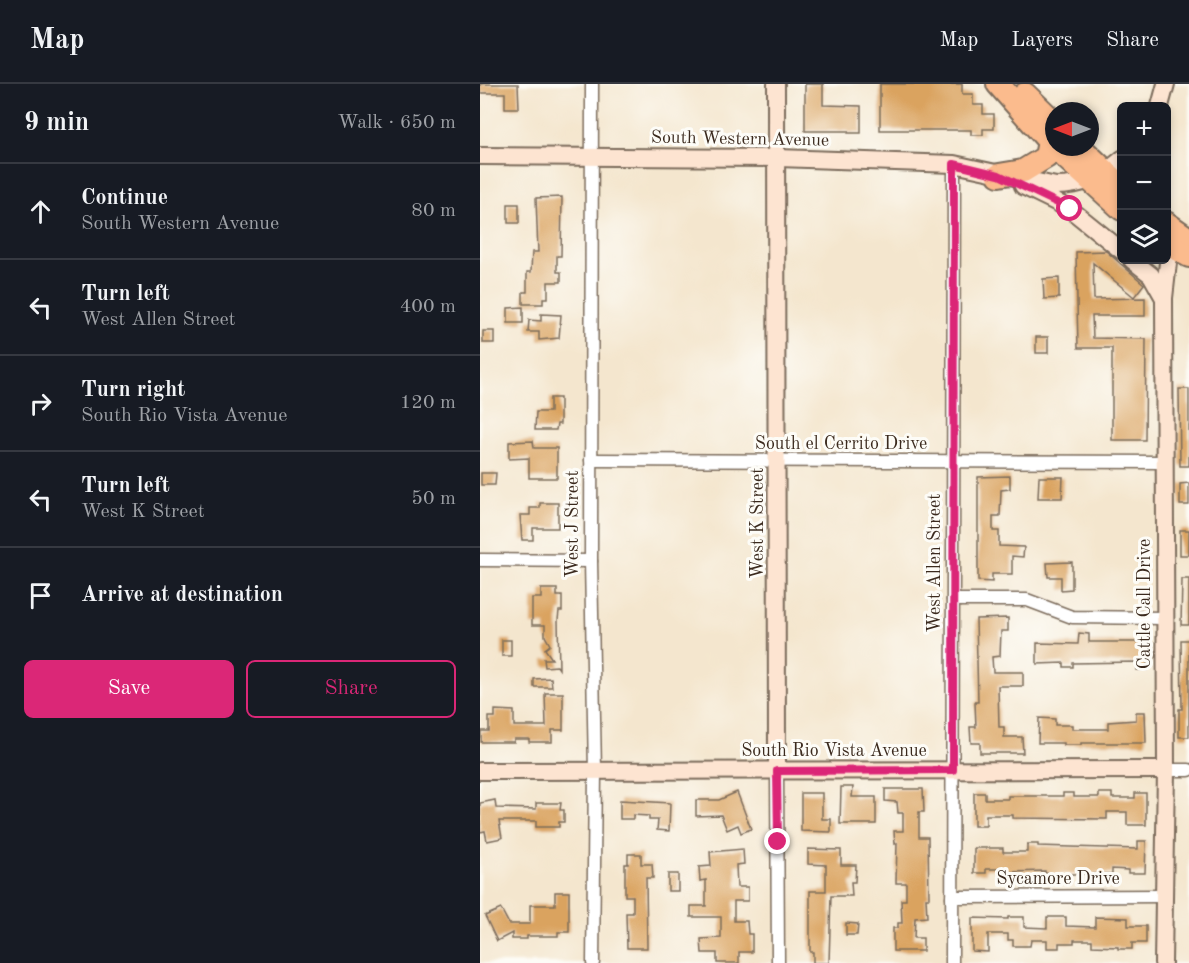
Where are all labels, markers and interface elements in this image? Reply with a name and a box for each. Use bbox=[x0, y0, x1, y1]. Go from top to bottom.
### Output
text: Map bbox=[30, 27, 84, 55]
text: Map bbox=[939, 30, 978, 51]
text: Layers bbox=[1011, 30, 1073, 51]
text: Share bbox=[1106, 30, 1159, 51]
north arrow bbox=[1045, 102, 1099, 156]
map controls bbox=[1117, 102, 1171, 264]
button: + bbox=[1117, 102, 1171, 156]
text: 9 min bbox=[24, 110, 89, 136]
text: Walk · 650 m bbox=[337, 113, 456, 133]
street label: South Western Avenue bbox=[651, 128, 829, 150]
button: − bbox=[1117, 156, 1171, 210]
text: Continue bbox=[81, 187, 168, 209]
icon: ahead bbox=[24, 195, 57, 228]
route start bbox=[1056, 195, 1082, 221]
text: 80 m bbox=[411, 201, 456, 221]
button: layers bbox=[1117, 210, 1171, 264]
text: South Western Avenue bbox=[81, 214, 279, 234]
text: Turn left bbox=[81, 283, 170, 305]
icon: left bbox=[24, 291, 57, 324]
text: 400 m bbox=[400, 297, 456, 317]
text: West Allen Street bbox=[81, 310, 236, 330]
text: Turn right bbox=[81, 379, 185, 401]
icon: right bbox=[24, 387, 57, 420]
text: 120 m bbox=[400, 393, 456, 413]
text: South Rio Vista Avenue bbox=[81, 406, 287, 426]
street label: South el Cerrito Drive bbox=[755, 435, 927, 453]
street label: West K Street bbox=[749, 467, 767, 579]
street label: West J Street bbox=[564, 470, 582, 578]
text: Turn left bbox=[81, 475, 170, 497]
icon: left bbox=[24, 483, 57, 516]
text: 50 m bbox=[411, 489, 456, 509]
street label: West Allen Street bbox=[926, 493, 944, 633]
text: West K Street bbox=[81, 502, 205, 522]
street label: Cattle Call Drive bbox=[1136, 539, 1154, 669]
icon: arrive bbox=[24, 579, 57, 612]
text: Arrive at destination bbox=[81, 584, 283, 606]
button: Save bbox=[24, 660, 234, 718]
button: Share bbox=[246, 660, 456, 718]
street label: South Rio Vista Avenue bbox=[741, 742, 927, 760]
route end bbox=[764, 828, 790, 854]
street label: Sycamore Drive bbox=[996, 870, 1120, 888]

